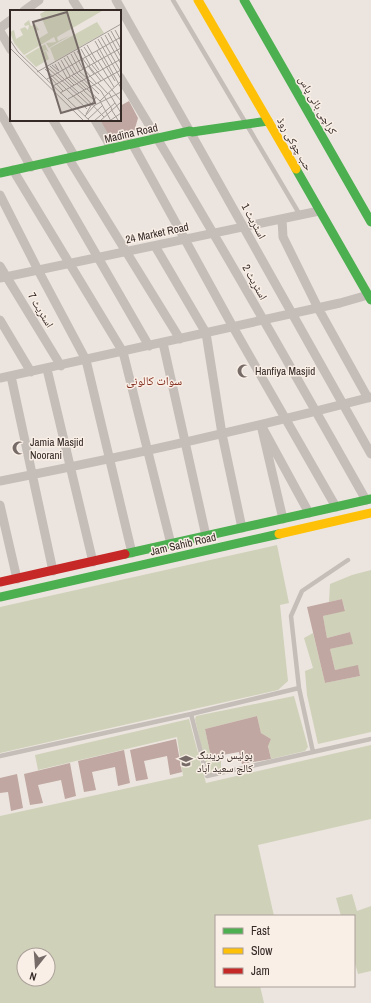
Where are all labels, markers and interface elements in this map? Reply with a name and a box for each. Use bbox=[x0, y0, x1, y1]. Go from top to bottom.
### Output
inset map bbox=[10, 10, 121, 121]
street label: کراچی بائی پاس bbox=[296, 73, 341, 137]
street label: حب چوکی روڈ bbox=[274, 115, 316, 173]
street label: Madina Road bbox=[103, 120, 159, 146]
street label: اسٹریٹ 1 bbox=[239, 201, 269, 241]
street label: 24 Market Road bbox=[124, 219, 190, 247]
street label: اسٹریٹ 2 bbox=[239, 262, 271, 302]
street label: اسٹریٹ 7 bbox=[25, 290, 57, 330]
mosque icon: Hanfiya Masjid bbox=[236, 363, 252, 379]
place label: Hanfiya Masjid bbox=[255, 364, 315, 378]
district label: سوات کالونی bbox=[126, 373, 182, 389]
place label: Jamia Masjid Noorani bbox=[30, 435, 84, 462]
mosque icon: Jamia Masjid Noorani bbox=[11, 440, 27, 456]
street label: Jam Sahib Road bbox=[149, 530, 217, 558]
place label: پولیس ٹریننگ کالج سعید آباد bbox=[197, 748, 253, 775]
school or university icon: پولیس ٹریننگ کالج سعید آباد bbox=[178, 753, 194, 769]
legend bbox=[215, 915, 355, 987]
text: Fast bbox=[251, 923, 270, 939]
text: Slow bbox=[251, 943, 273, 959]
north arrow bbox=[16, 947, 56, 987]
text: Jam bbox=[251, 963, 270, 979]
text: N bbox=[28, 969, 38, 984]

